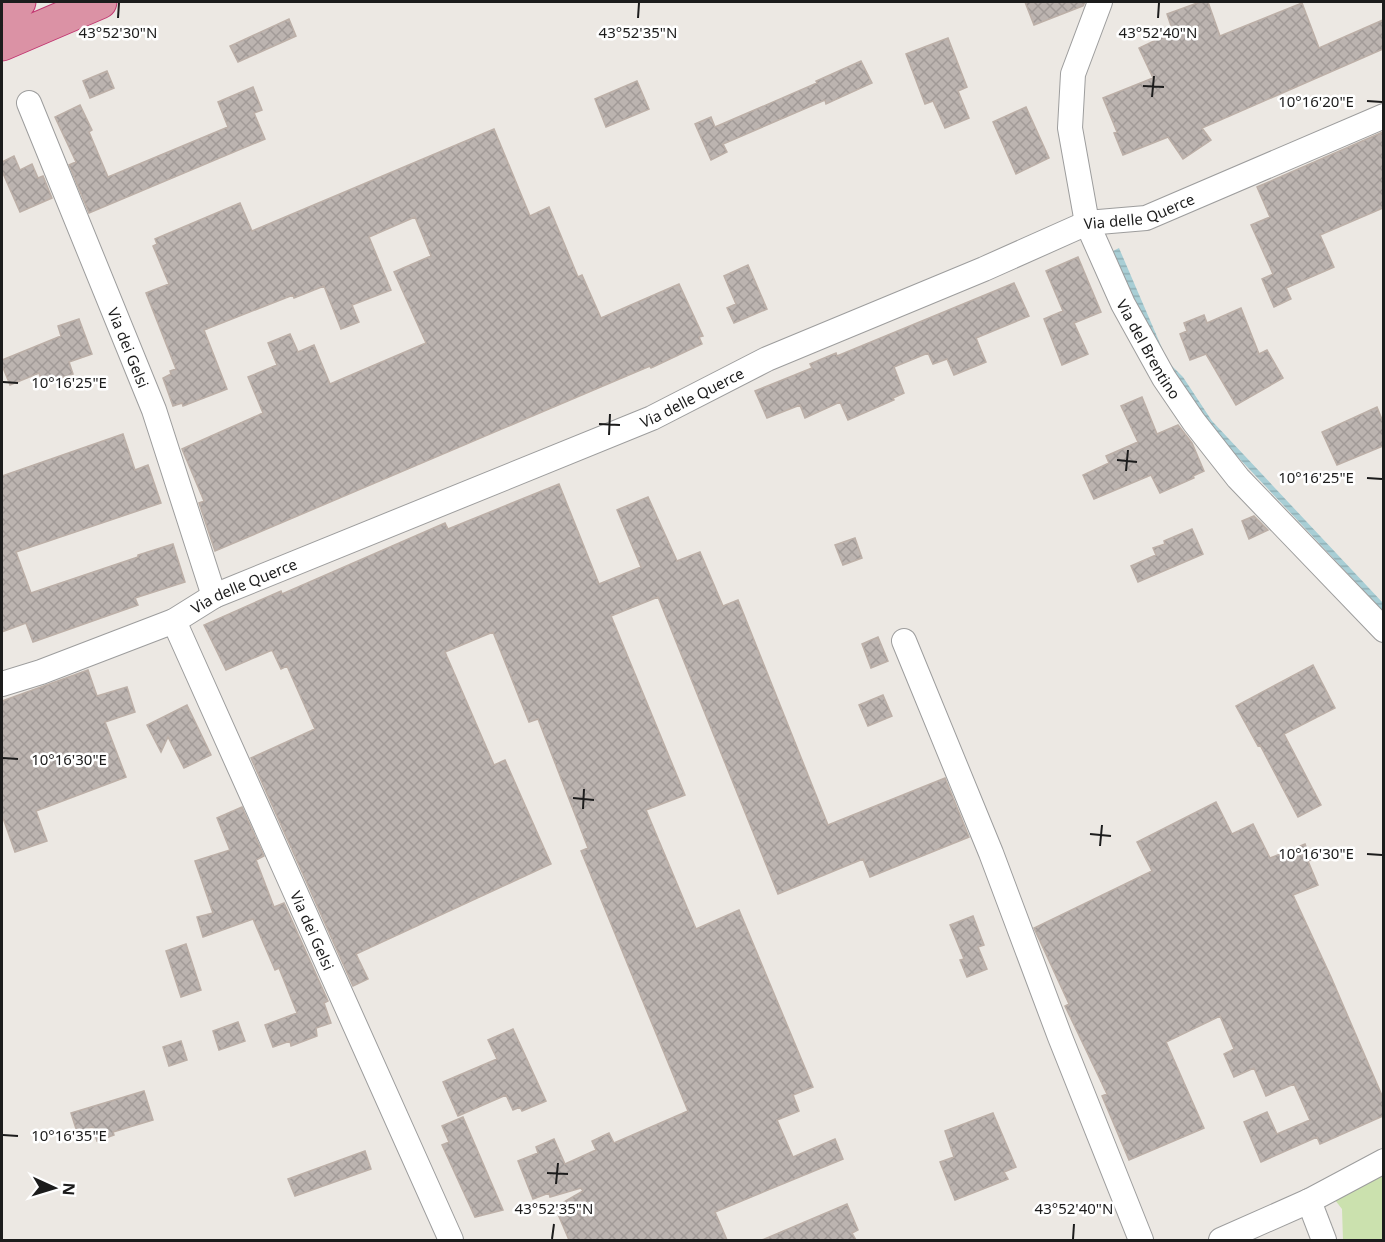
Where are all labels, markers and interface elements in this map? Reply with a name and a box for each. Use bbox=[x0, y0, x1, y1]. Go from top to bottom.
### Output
text: 43°52'30"N bbox=[79, 22, 157, 42]
text: 43°52'35"N bbox=[599, 22, 677, 42]
text: 43°52'40"N bbox=[1119, 22, 1197, 42]
text: 10°16'20"E bbox=[1278, 91, 1354, 111]
street label: Via delle Querce bbox=[1083, 188, 1197, 233]
street label: Via del Brentino bbox=[1112, 296, 1185, 403]
street label: Via dei Gelsi bbox=[103, 304, 154, 391]
street label: Via delle Querce bbox=[637, 363, 747, 432]
text: 10°16'25"E bbox=[31, 372, 107, 392]
text: 10°16'25"E bbox=[1278, 467, 1354, 487]
street label: Via delle Querce bbox=[187, 553, 300, 618]
text: 10°16'30"E bbox=[31, 749, 107, 769]
text: 10°16'30"E bbox=[1278, 843, 1354, 863]
street label: Via dei Gelsi bbox=[286, 888, 339, 973]
text: 10°16'35"E bbox=[31, 1125, 107, 1145]
north arrow bbox=[24, 1158, 84, 1218]
text: N bbox=[58, 1182, 80, 1196]
text: 43°52'35"N bbox=[515, 1198, 593, 1218]
text: 43°52'40"N bbox=[1035, 1198, 1113, 1218]

